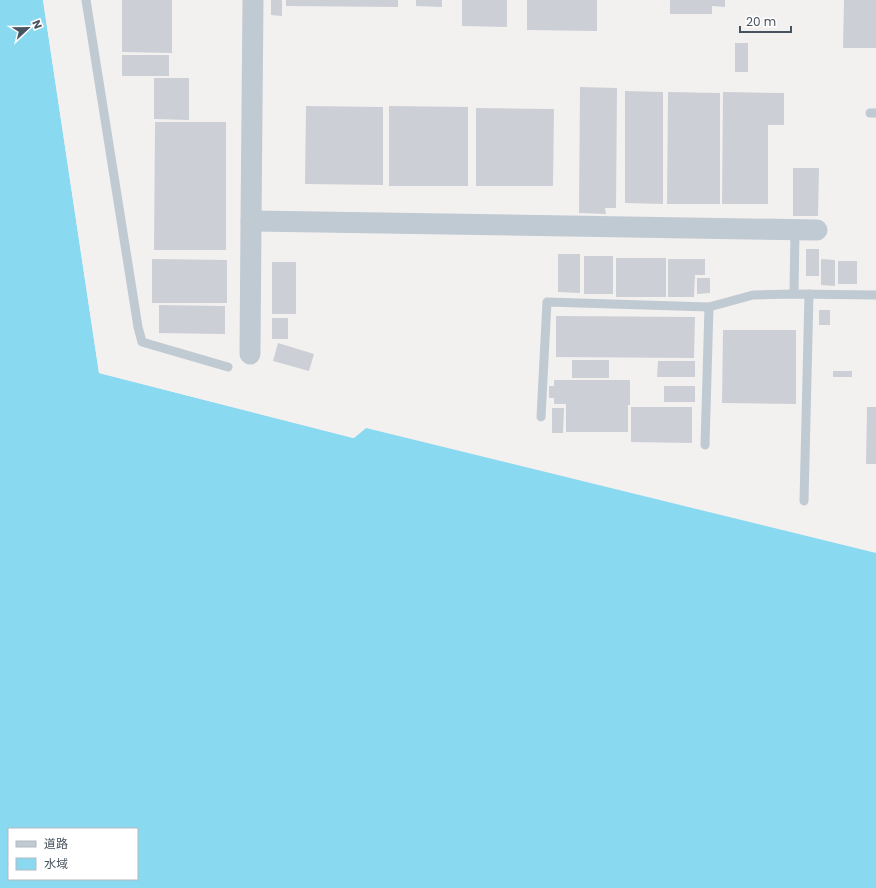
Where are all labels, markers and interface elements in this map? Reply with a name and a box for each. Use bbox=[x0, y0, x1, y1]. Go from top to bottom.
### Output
north arrow bbox=[8, 8, 48, 48]
scale bar bbox=[740, 8, 791, 34]
text: 20 m bbox=[746, 13, 776, 30]
text: N bbox=[28, 17, 46, 31]
legend bbox=[8, 828, 138, 880]
text: 道路 bbox=[44, 835, 68, 852]
text: 水域 bbox=[44, 855, 68, 872]

